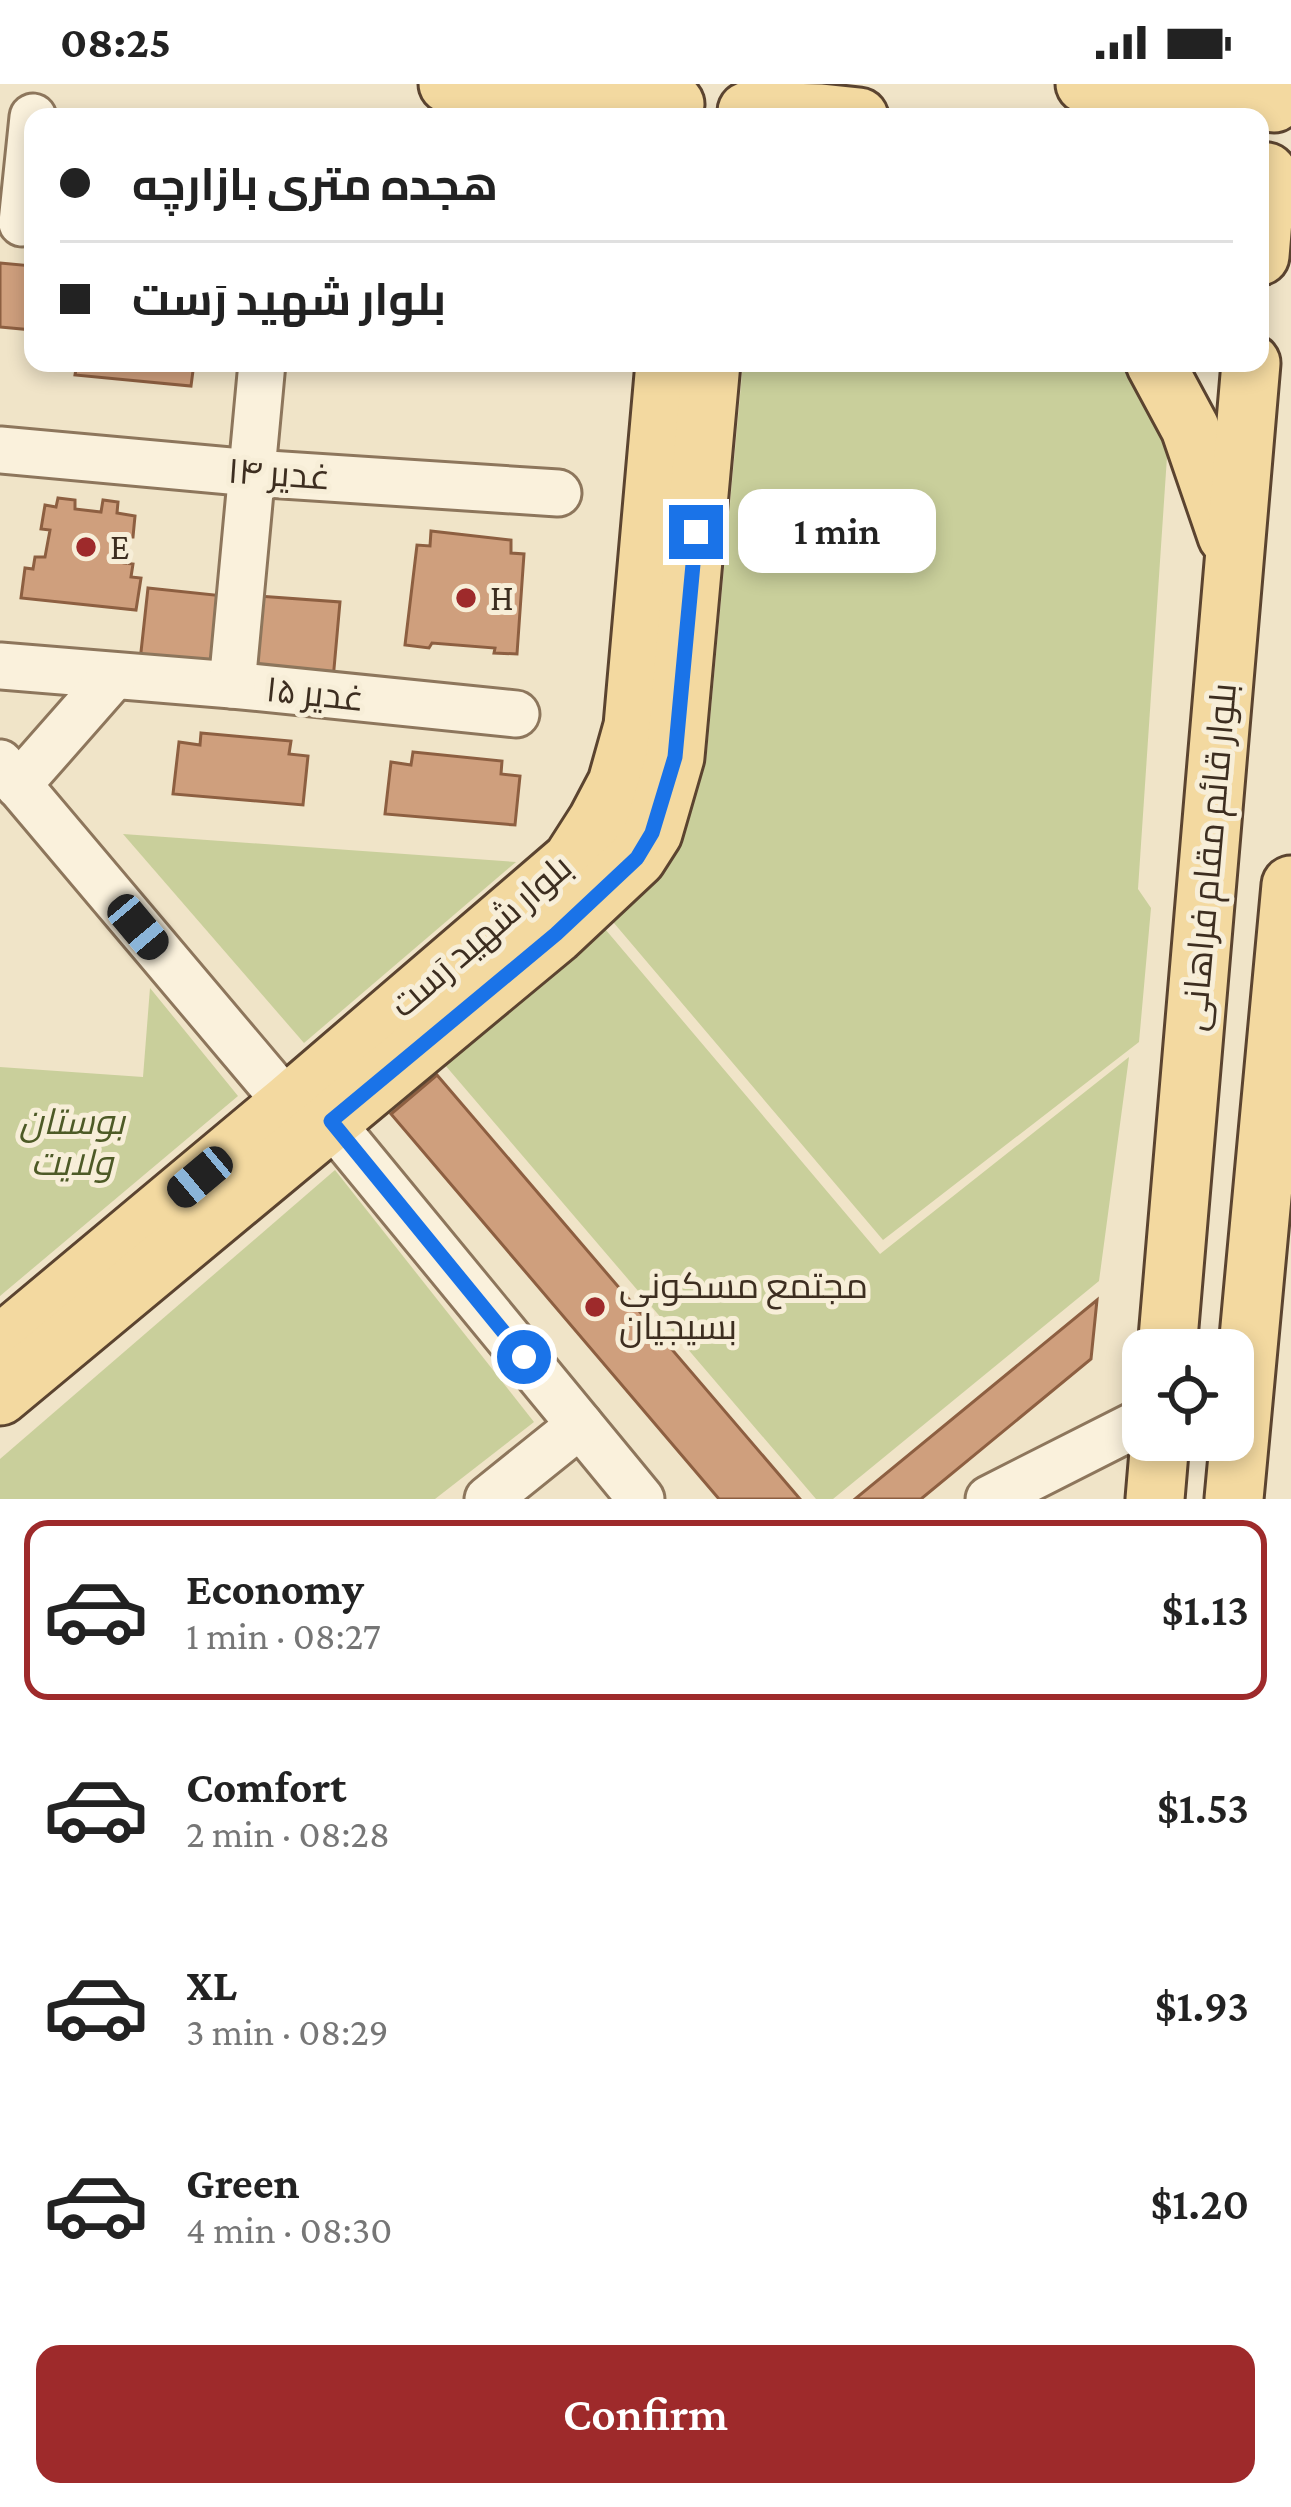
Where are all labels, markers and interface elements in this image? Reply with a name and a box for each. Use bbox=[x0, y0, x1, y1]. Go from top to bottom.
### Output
text: 08:25 bbox=[60, 17, 171, 67]
text: هجده متری بازارچه bbox=[132, 160, 498, 210]
text: بلوار شهید رَست bbox=[132, 275, 446, 325]
street label: غدیر ۱۴ bbox=[226, 450, 332, 498]
callout: 1 min bbox=[738, 490, 936, 574]
route end bbox=[669, 505, 723, 559]
text: 1 min bbox=[794, 509, 880, 552]
place label: E bbox=[110, 527, 130, 567]
marker: E bbox=[73, 534, 99, 560]
place label: H bbox=[490, 578, 514, 618]
marker: H bbox=[453, 585, 479, 611]
street label: غدیر ۱۵ bbox=[264, 669, 366, 719]
street label: بلوار قائم مقام فراهانی bbox=[1174, 681, 1248, 1033]
street label: بلوار شهید رَست bbox=[383, 847, 580, 1026]
car bbox=[101, 888, 175, 966]
park label: بوستان ولایت bbox=[19, 1102, 127, 1183]
car bbox=[161, 1140, 239, 1214]
place label: مجتمع مسکونی بسیجیان bbox=[619, 1266, 868, 1348]
marker: مجتمع مسکونی بسیجیان bbox=[582, 1294, 608, 1320]
map controls bbox=[1122, 1329, 1254, 1461]
button: locate bbox=[1122, 1329, 1254, 1461]
route start bbox=[497, 1330, 551, 1384]
icon: car bbox=[42, 1556, 150, 1664]
text: Economy bbox=[186, 1564, 364, 1614]
text: $1.13 bbox=[1162, 1585, 1249, 1635]
text: 1 min · 08:27 bbox=[186, 1614, 381, 1657]
icon: car bbox=[42, 1754, 150, 1862]
text: Comfort bbox=[186, 1762, 347, 1812]
text: $1.53 bbox=[1157, 1783, 1249, 1833]
text: 2 min · 08:28 bbox=[186, 1812, 390, 1855]
icon: car bbox=[42, 1952, 150, 2060]
text: XL bbox=[186, 1960, 237, 2010]
text: $1.93 bbox=[1155, 1981, 1249, 2031]
text: 3 min · 08:29 bbox=[186, 2010, 389, 2053]
icon: car bbox=[42, 2150, 150, 2258]
text: Green bbox=[186, 2158, 300, 2208]
text: $1.20 bbox=[1150, 2179, 1249, 2229]
text: 4 min · 08:30 bbox=[186, 2208, 392, 2251]
button: Confirm bbox=[36, 2345, 1255, 2483]

